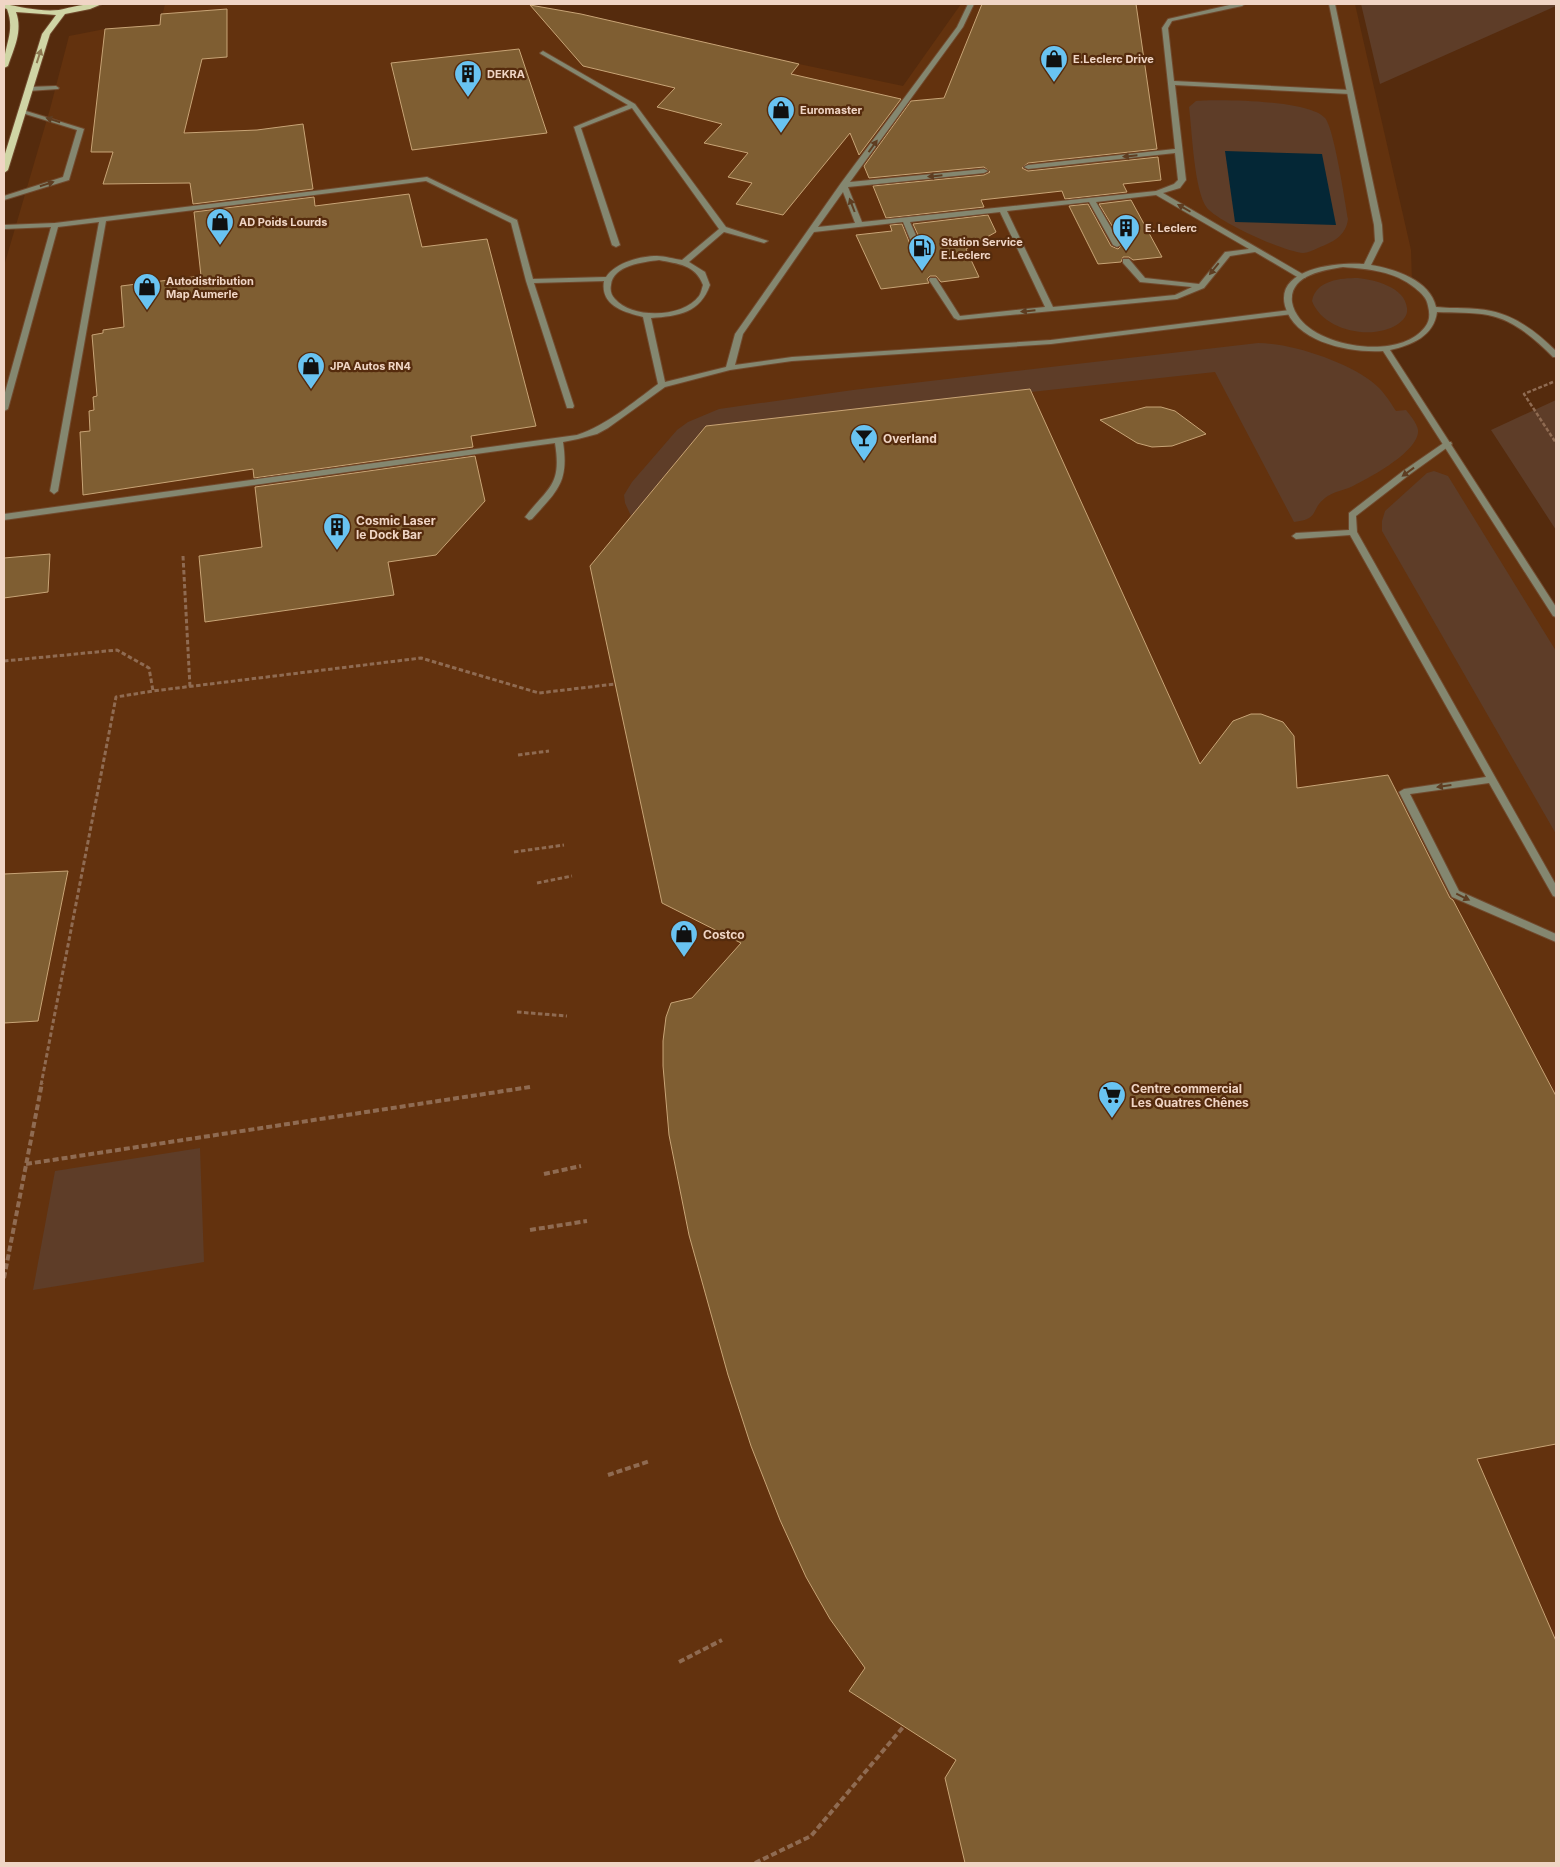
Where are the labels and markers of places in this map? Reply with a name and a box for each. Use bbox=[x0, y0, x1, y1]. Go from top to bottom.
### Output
shop icon: E.Leclerc Drive bbox=[1039, 44, 1069, 83]
place label: E.Leclerc Drive bbox=[1073, 52, 1154, 66]
building icon: DEKRA bbox=[453, 59, 483, 98]
place label: DEKRA bbox=[487, 67, 525, 81]
shop icon: Euromaster bbox=[766, 95, 796, 134]
place label: Euromaster bbox=[800, 103, 863, 117]
shop icon: AD Poids Lourds bbox=[205, 207, 235, 246]
building icon: E. Leclerc bbox=[1111, 213, 1141, 252]
place label: AD Poids Lourds bbox=[239, 215, 327, 229]
place label: E. Leclerc bbox=[1145, 221, 1198, 235]
fuel station icon: Station Service E.Leclerc bbox=[907, 233, 937, 272]
place label: Station Service E.Leclerc bbox=[941, 235, 1023, 262]
shop icon: Autodistribution Map Aumerle bbox=[132, 272, 162, 311]
place label: Autodistribution Map Aumerle bbox=[166, 274, 254, 301]
shop icon: JPA Autos RN4 bbox=[296, 351, 326, 390]
place label: JPA Autos RN4 bbox=[330, 359, 411, 373]
bar icon: Overland bbox=[849, 423, 879, 462]
place label: Overland bbox=[883, 431, 937, 446]
building icon: Cosmic Laser le Dock Bar bbox=[322, 512, 352, 551]
place label: Cosmic Laser le Dock Bar bbox=[356, 513, 436, 542]
shop icon: Costco bbox=[669, 919, 699, 958]
place label: Costco bbox=[703, 927, 745, 942]
supermarket icon: Centre commercial Les Quatres Chênes bbox=[1097, 1080, 1127, 1119]
place label: Centre commercial Les Quatres Chênes bbox=[1131, 1081, 1249, 1110]

